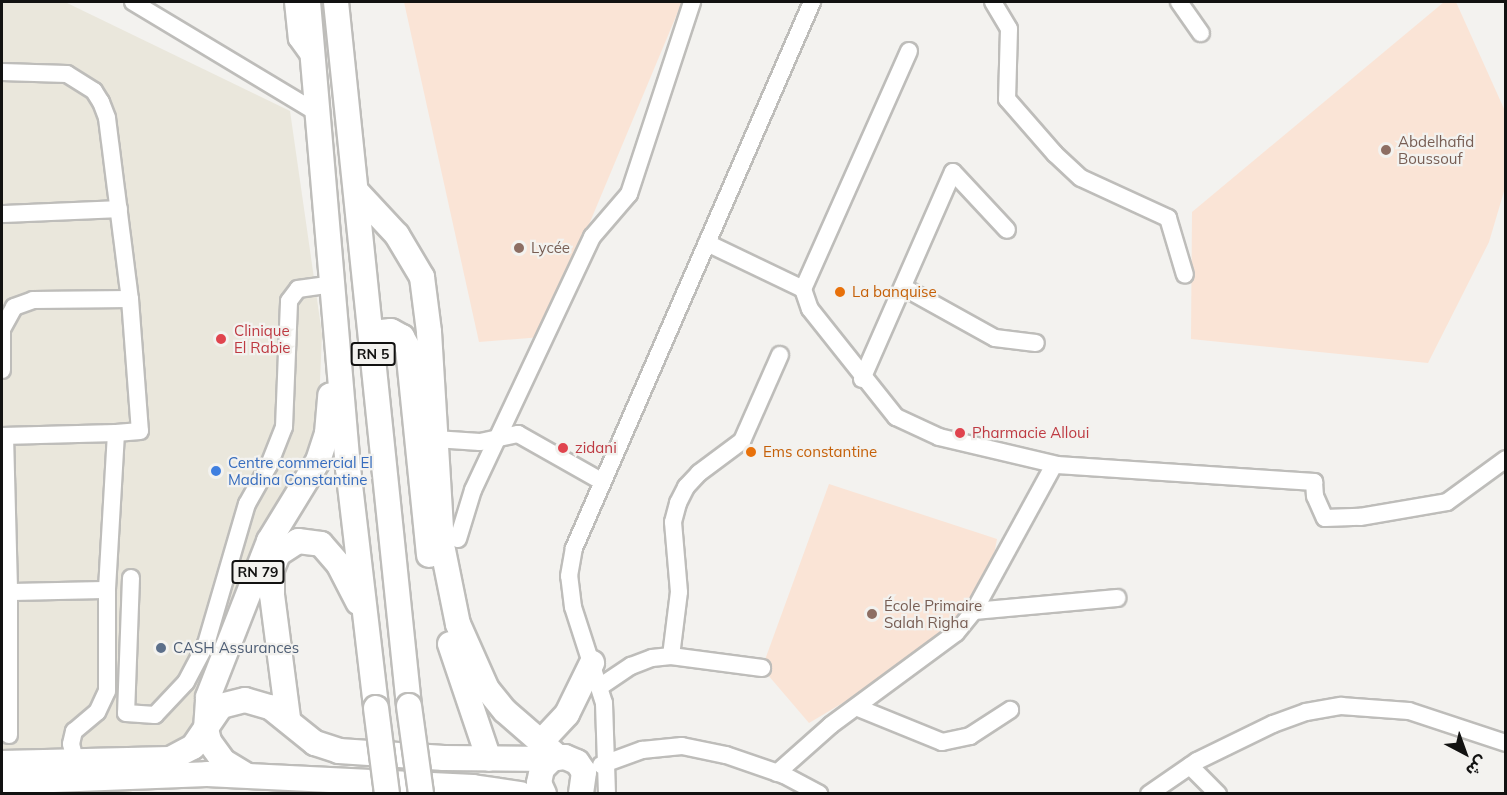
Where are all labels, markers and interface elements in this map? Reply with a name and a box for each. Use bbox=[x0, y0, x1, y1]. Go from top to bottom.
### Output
place label: Abdelhafid Boussouf bbox=[1398, 132, 1474, 167]
marker: Abdelhafid Boussouf bbox=[1379, 143, 1393, 157]
place label: Lycée bbox=[531, 239, 570, 257]
marker: Lycée bbox=[512, 241, 526, 255]
place label: La banquise bbox=[852, 283, 937, 301]
marker: La banquise bbox=[833, 285, 847, 299]
place label: Clinique El Rabie bbox=[234, 321, 290, 356]
marker: Clinique El Rabie bbox=[212, 330, 230, 348]
road number: RN 5 bbox=[350, 343, 395, 365]
place label: Pharmacie Alloui bbox=[972, 424, 1089, 442]
marker: Pharmacie Alloui bbox=[953, 426, 967, 440]
place label: zidani bbox=[575, 439, 617, 457]
marker: zidani bbox=[556, 441, 570, 455]
place label: Ems constantine bbox=[763, 443, 877, 461]
marker: Ems constantine bbox=[744, 445, 758, 459]
place label: Centre commercial El Madina Constantine bbox=[228, 453, 373, 488]
marker: Centre commercial El Madina Constantine bbox=[209, 464, 223, 478]
road number: RN 79 bbox=[231, 561, 285, 583]
place label: École Primaire Salah Righa bbox=[884, 596, 982, 631]
marker: École Primaire Salah Righa bbox=[865, 607, 879, 621]
place label: CASH Assurances bbox=[173, 639, 299, 657]
marker: CASH Assurances bbox=[154, 641, 168, 655]
north arrow bbox=[1435, 723, 1495, 783]
text: ش bbox=[1462, 752, 1492, 781]

